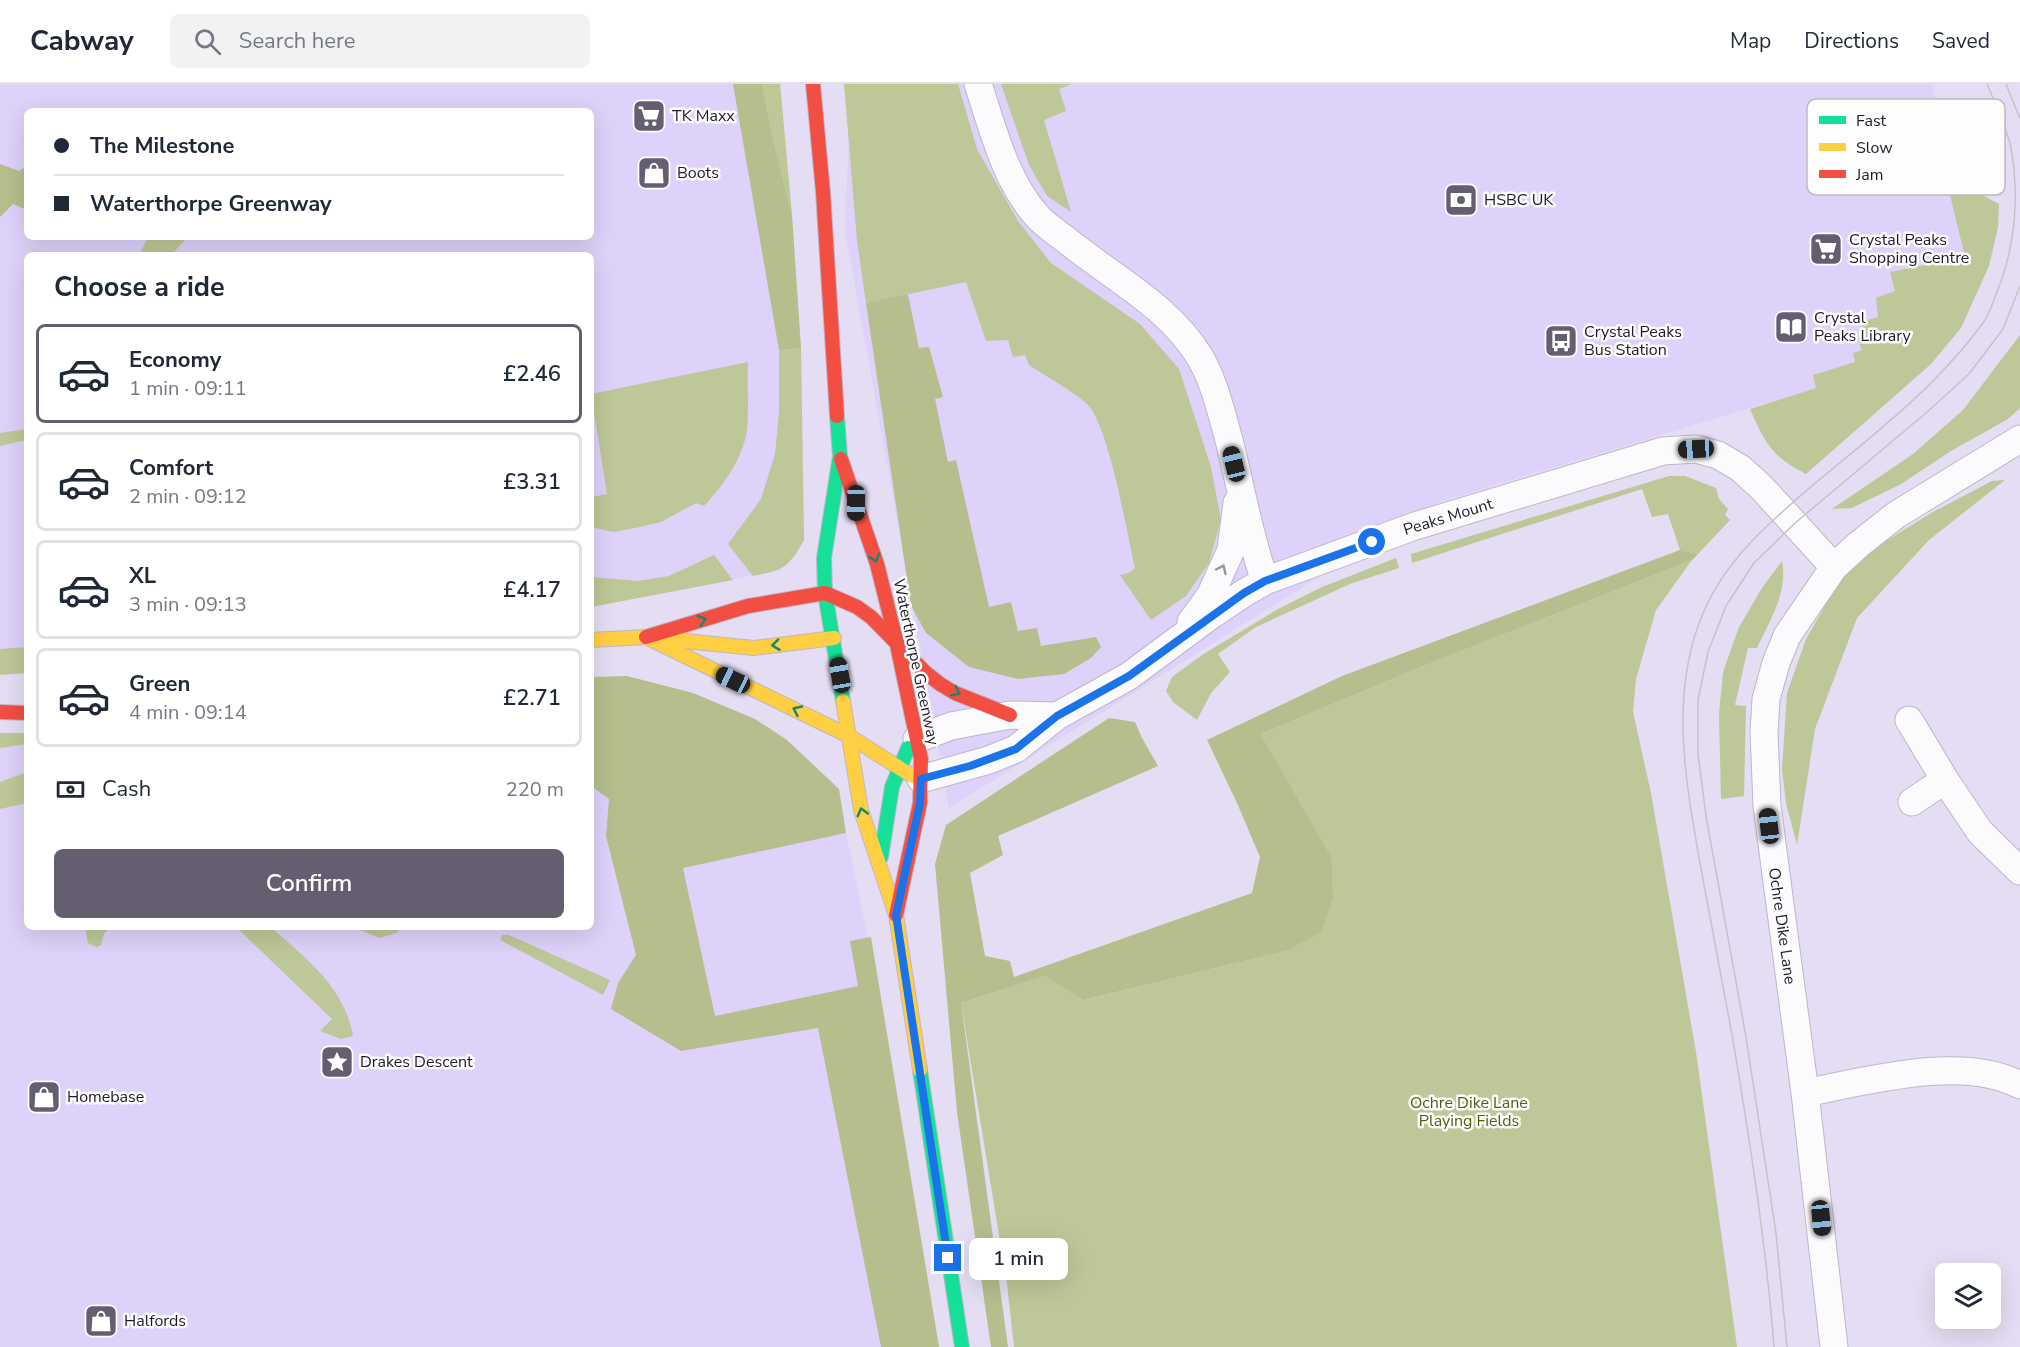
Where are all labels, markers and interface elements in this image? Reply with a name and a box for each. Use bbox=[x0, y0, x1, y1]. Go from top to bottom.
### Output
search box bbox=[170, 14, 590, 68]
text: Cabway bbox=[30, 22, 134, 60]
icon: search bbox=[191, 25, 224, 58]
text: Search here bbox=[239, 26, 355, 56]
text: Map bbox=[1730, 27, 1771, 55]
text: Directions bbox=[1804, 27, 1899, 55]
text: Saved bbox=[1932, 27, 1990, 55]
supermarket icon: TK Maxx bbox=[631, 98, 667, 134]
legend bbox=[1807, 99, 2005, 195]
place label: TK Maxx bbox=[672, 105, 735, 127]
text: Fast bbox=[1856, 110, 1887, 132]
text: The Milestone bbox=[90, 131, 234, 161]
text: Slow bbox=[1856, 137, 1893, 159]
shop icon: Boots bbox=[636, 155, 672, 191]
place label: Boots bbox=[677, 162, 719, 184]
text: Jam bbox=[1855, 164, 1883, 186]
bank icon: HSBC UK bbox=[1443, 182, 1479, 218]
text: Waterthorpe Greenway bbox=[90, 189, 332, 219]
place label: HSBC UK bbox=[1484, 189, 1554, 211]
place label: Crystal Peaks Shopping Centre bbox=[1849, 229, 1969, 269]
supermarket icon: Crystal Peaks Shopping Centre bbox=[1808, 231, 1844, 267]
text: Choose a ride bbox=[54, 269, 225, 306]
place label: Crystal Peaks Library bbox=[1814, 307, 1911, 347]
library icon: Crystal Peaks Library bbox=[1773, 309, 1809, 345]
place label: Crystal Peaks Bus Station bbox=[1584, 321, 1682, 361]
bus stop icon: Crystal Peaks Bus Station bbox=[1543, 323, 1579, 359]
text: Economy bbox=[129, 345, 221, 375]
icon: car bbox=[57, 347, 111, 401]
text: £2.46 bbox=[503, 359, 561, 389]
text: 1 min · 09:11 bbox=[129, 375, 247, 402]
car bbox=[1678, 439, 1714, 459]
car bbox=[1221, 444, 1247, 484]
text: Comfort bbox=[129, 453, 213, 483]
icon: car bbox=[57, 455, 111, 509]
text: £3.31 bbox=[503, 467, 561, 497]
text: 2 min · 09:12 bbox=[129, 483, 247, 510]
car bbox=[847, 485, 865, 521]
street label: Peaks Mount bbox=[1400, 493, 1496, 541]
route start bbox=[1358, 528, 1385, 555]
one-way arrow bbox=[868, 552, 880, 563]
text: XL bbox=[129, 561, 156, 591]
icon: car bbox=[57, 563, 111, 617]
one-way arrow bbox=[1215, 565, 1227, 576]
text: £4.17 bbox=[503, 575, 561, 605]
street label: Waterthorpe Greenway bbox=[888, 577, 945, 748]
text: 3 min · 09:13 bbox=[129, 591, 247, 618]
one-way arrow bbox=[696, 615, 707, 627]
one-way arrow bbox=[771, 639, 780, 651]
car bbox=[828, 656, 852, 694]
car bbox=[713, 664, 753, 696]
text: Green bbox=[129, 669, 190, 699]
icon: car bbox=[57, 671, 111, 725]
text: £2.71 bbox=[503, 683, 561, 713]
one-way arrow bbox=[949, 685, 960, 697]
text: 4 min · 09:14 bbox=[129, 699, 247, 726]
one-way arrow bbox=[792, 705, 803, 717]
icon: cash bbox=[54, 773, 87, 806]
text: Cash bbox=[102, 774, 151, 804]
text: 220 m bbox=[506, 776, 564, 803]
one-way arrow bbox=[857, 807, 870, 817]
car bbox=[1758, 807, 1780, 845]
button: Confirm bbox=[54, 849, 564, 918]
street label: Ochre Dike Lane bbox=[1763, 866, 1801, 986]
place icon: Drakes Descent bbox=[319, 1044, 355, 1080]
place label: Drakes Descent bbox=[360, 1051, 473, 1073]
shop icon: Homebase bbox=[26, 1079, 62, 1115]
place label: Homebase bbox=[67, 1086, 144, 1108]
park label: Ochre Dike Lane Playing Fields bbox=[1410, 1092, 1528, 1132]
car bbox=[1810, 1199, 1832, 1237]
callout: 1 min bbox=[969, 1237, 1068, 1279]
route end bbox=[934, 1244, 961, 1271]
text: 1 min bbox=[993, 1245, 1044, 1272]
map controls bbox=[1935, 1263, 2001, 1329]
button: layers bbox=[1935, 1263, 2001, 1329]
shop icon: Halfords bbox=[83, 1303, 119, 1339]
place label: Halfords bbox=[124, 1310, 186, 1332]

